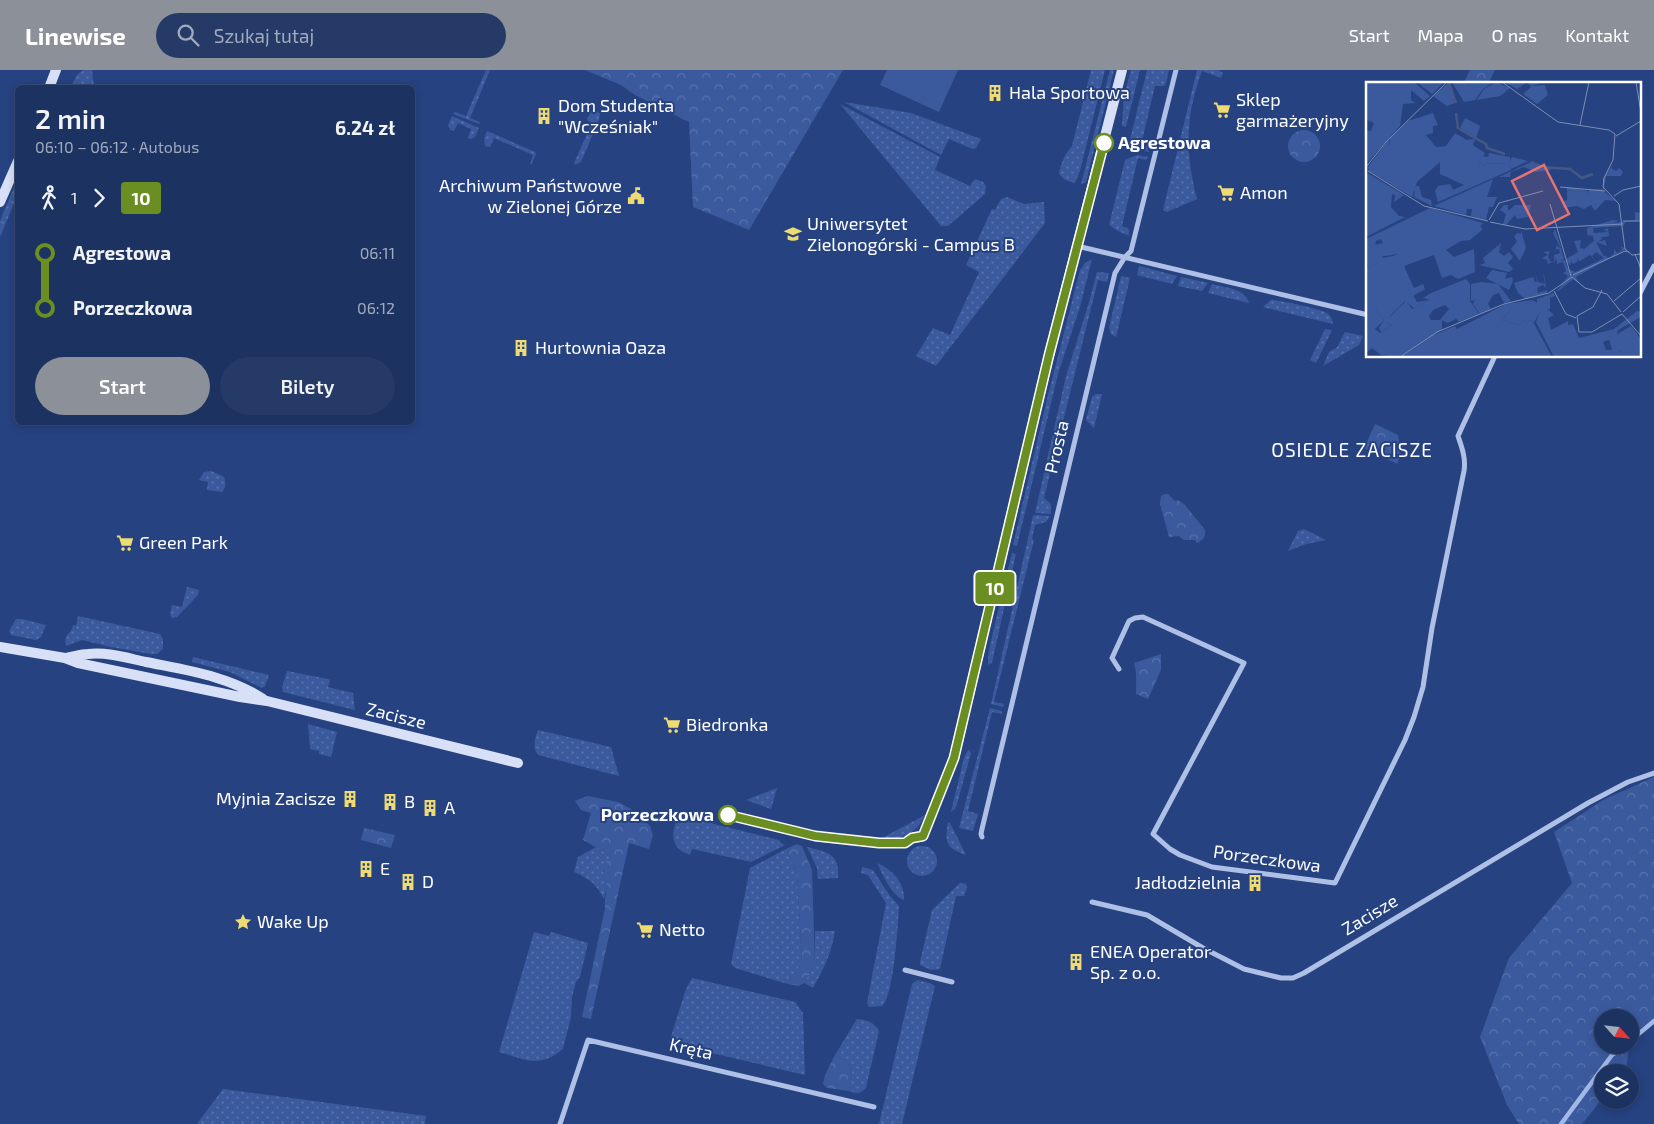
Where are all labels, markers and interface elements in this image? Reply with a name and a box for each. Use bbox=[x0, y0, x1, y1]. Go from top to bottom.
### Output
search box bbox=[156, 13, 506, 58]
text: Linewise bbox=[25, 21, 126, 50]
icon: search bbox=[174, 21, 202, 49]
text: Szukaj tutaj bbox=[214, 24, 314, 47]
text: Start bbox=[1349, 24, 1390, 46]
text: Mapa bbox=[1418, 24, 1464, 46]
text: O nas bbox=[1492, 24, 1537, 46]
text: Kontakt bbox=[1565, 24, 1629, 46]
place label: Hala Sportowa bbox=[1009, 81, 1130, 103]
inset map bbox=[1366, 82, 1642, 358]
building icon: Hala Sportowa bbox=[985, 83, 1005, 103]
place label: Sklep garmażeryjny bbox=[1236, 88, 1349, 131]
place label: Dom Studenta "Wcześniak" bbox=[558, 94, 674, 137]
supermarket icon: Sklep garmażeryjny bbox=[1212, 100, 1232, 120]
text: 2 min bbox=[35, 101, 106, 135]
building icon: Dom Studenta "Wcześniak" bbox=[534, 106, 554, 126]
text: 6.24 zł bbox=[335, 116, 395, 139]
place label: Agrestowa bbox=[1118, 131, 1211, 153]
marker: Agrestowa bbox=[1094, 133, 1114, 153]
text: 06:10 – 06:12 · Autobus bbox=[35, 137, 199, 156]
place label: Archiwum Państwowe w Zielonej Górze bbox=[439, 174, 622, 217]
place label: Amon bbox=[1240, 181, 1288, 203]
supermarket icon: Amon bbox=[1216, 183, 1236, 203]
icon: walk bbox=[35, 184, 63, 212]
icon: forward bbox=[85, 184, 113, 212]
public building icon: Archiwum Państwowe w Zielonej Górze bbox=[626, 186, 646, 206]
text: 10 bbox=[131, 187, 151, 209]
text: 1 bbox=[71, 188, 77, 207]
place label: Uniwersytet Zielonogórski - Campus B bbox=[807, 212, 1015, 255]
school or university icon: Uniwersytet Zielonogórski - Campus B bbox=[783, 224, 803, 244]
text: Agrestowa bbox=[73, 241, 171, 264]
text: 06:11 bbox=[360, 243, 395, 262]
text: Porzeczkowa bbox=[73, 296, 193, 319]
text: 06:12 bbox=[357, 298, 395, 317]
place label: Hurtownia Oaza bbox=[535, 336, 666, 358]
building icon: Hurtownia Oaza bbox=[511, 338, 531, 358]
button: Start bbox=[35, 357, 210, 415]
button: Bilety bbox=[220, 357, 395, 415]
street label: Prosta bbox=[1039, 418, 1073, 475]
district label: OSIEDLE ZACISZE bbox=[1271, 438, 1433, 461]
place label: Green Park bbox=[139, 531, 228, 553]
supermarket icon: Green Park bbox=[115, 533, 135, 553]
line badge: 10 bbox=[972, 572, 1018, 604]
text: 10 bbox=[985, 577, 1005, 599]
street label: Zacisze bbox=[364, 697, 429, 733]
place label: Biedronka bbox=[686, 713, 768, 735]
supermarket icon: Biedronka bbox=[662, 715, 682, 735]
place label: Myjnia Zacisze bbox=[216, 787, 336, 809]
building icon: Myjnia Zacisze bbox=[340, 789, 360, 809]
place label: B bbox=[404, 790, 415, 812]
building icon: B bbox=[380, 792, 400, 812]
place label: A bbox=[444, 796, 456, 818]
building icon: A bbox=[420, 798, 440, 818]
place label: Porzeczkowa bbox=[601, 803, 714, 825]
marker: Porzeczkowa bbox=[718, 805, 738, 825]
street label: Porzeczkowa bbox=[1212, 840, 1322, 876]
place label: E bbox=[380, 857, 390, 879]
building icon: E bbox=[356, 859, 376, 879]
place label: D bbox=[422, 870, 434, 892]
place label: Jadłodzielnia bbox=[1135, 871, 1241, 893]
building icon: D bbox=[398, 872, 418, 892]
building icon: Jadłodzielnia bbox=[1245, 873, 1265, 893]
street label: Zacisze bbox=[1338, 889, 1401, 939]
place label: Wake Up bbox=[257, 910, 329, 932]
place icon: Wake Up bbox=[233, 912, 253, 932]
place label: Netto bbox=[659, 918, 705, 940]
supermarket icon: Netto bbox=[635, 920, 655, 940]
place label: ENEA Operator Sp. z o.o. bbox=[1090, 940, 1211, 983]
building icon: ENEA Operator Sp. z o.o. bbox=[1066, 952, 1086, 972]
north arrow bbox=[1594, 1009, 1639, 1054]
map controls bbox=[1594, 1009, 1639, 1109]
street label: Kręta bbox=[667, 1032, 715, 1064]
button: layers bbox=[1594, 1064, 1639, 1109]

